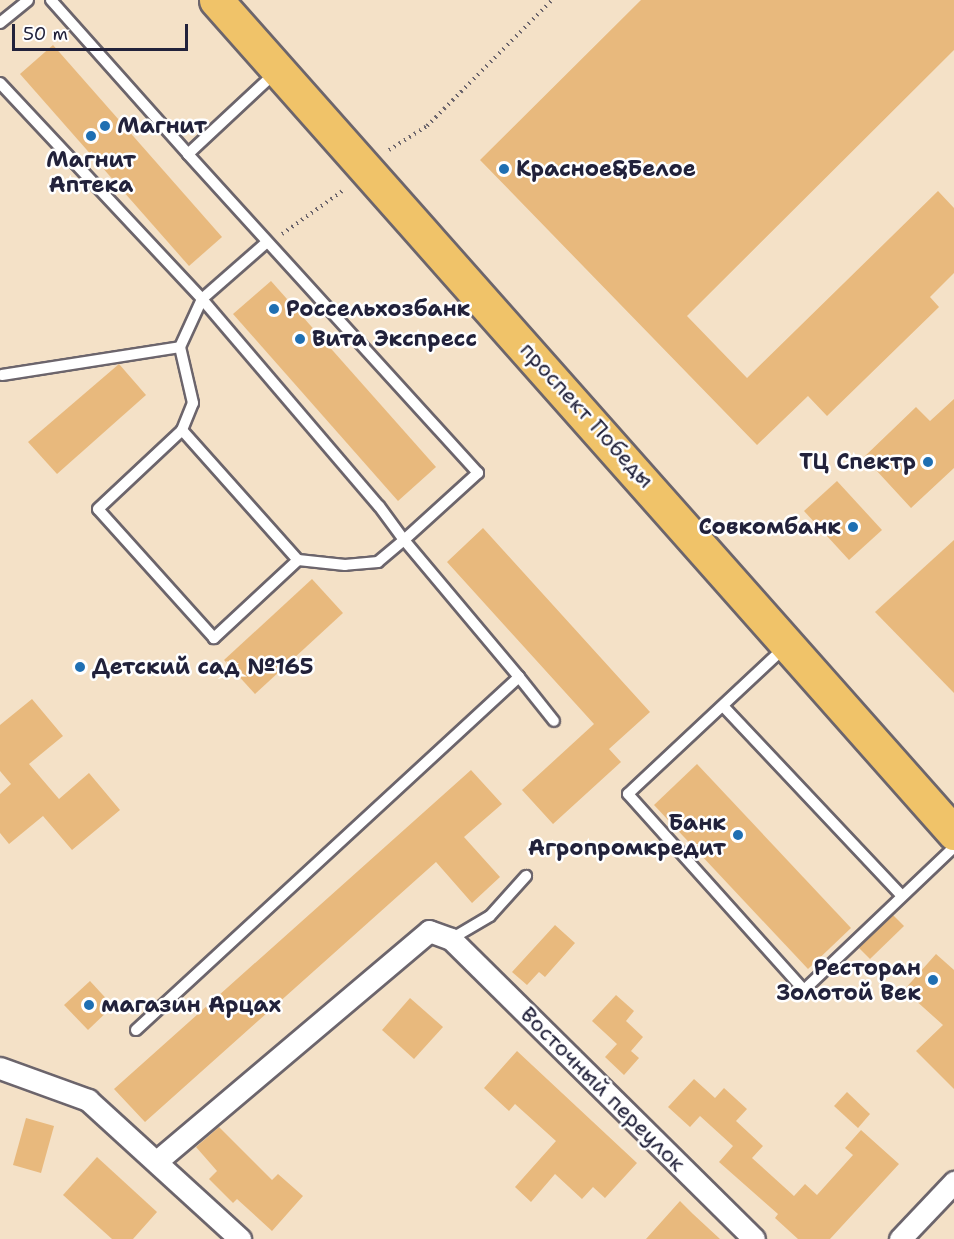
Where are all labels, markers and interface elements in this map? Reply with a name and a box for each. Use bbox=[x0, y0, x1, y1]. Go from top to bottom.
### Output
scale bar bbox=[15, 12, 190, 50]
text: 50 m bbox=[23, 22, 68, 46]
place label: Магнит bbox=[117, 113, 207, 139]
marker: Магнит bbox=[98, 119, 112, 133]
marker: Магнит Аптека bbox=[84, 129, 98, 143]
place label: Магнит Аптека bbox=[46, 146, 136, 198]
place label: Красное&Белое bbox=[516, 156, 696, 182]
marker: Красное&Белое bbox=[497, 162, 511, 176]
place label: Россельхозбанк bbox=[286, 296, 470, 322]
marker: Россельхозбанк bbox=[267, 302, 281, 316]
place label: Вита Экспресс bbox=[312, 326, 477, 352]
marker: Вита Экспресс bbox=[293, 332, 307, 346]
street label: проспект Победы bbox=[515, 337, 659, 493]
place label: ТЦ Спектр bbox=[799, 449, 916, 475]
marker: ТЦ Спектр bbox=[921, 455, 935, 469]
place label: Совкомбанк bbox=[698, 514, 841, 540]
marker: Совкомбанк bbox=[846, 520, 860, 534]
place label: Детский сад №165 bbox=[92, 654, 313, 680]
marker: Детский сад №165 bbox=[73, 660, 87, 674]
place label: Банк Агропромкредит bbox=[528, 809, 726, 860]
marker: Банк Агропромкредит bbox=[731, 828, 745, 842]
place label: Ресторан Золотой Век bbox=[777, 954, 921, 1005]
marker: Ресторан Золотой Век bbox=[926, 973, 940, 987]
place label: магазин Арцах bbox=[101, 992, 281, 1018]
marker: магазин Арцах bbox=[82, 998, 96, 1012]
street label: Восточный переулок bbox=[515, 1001, 691, 1177]

